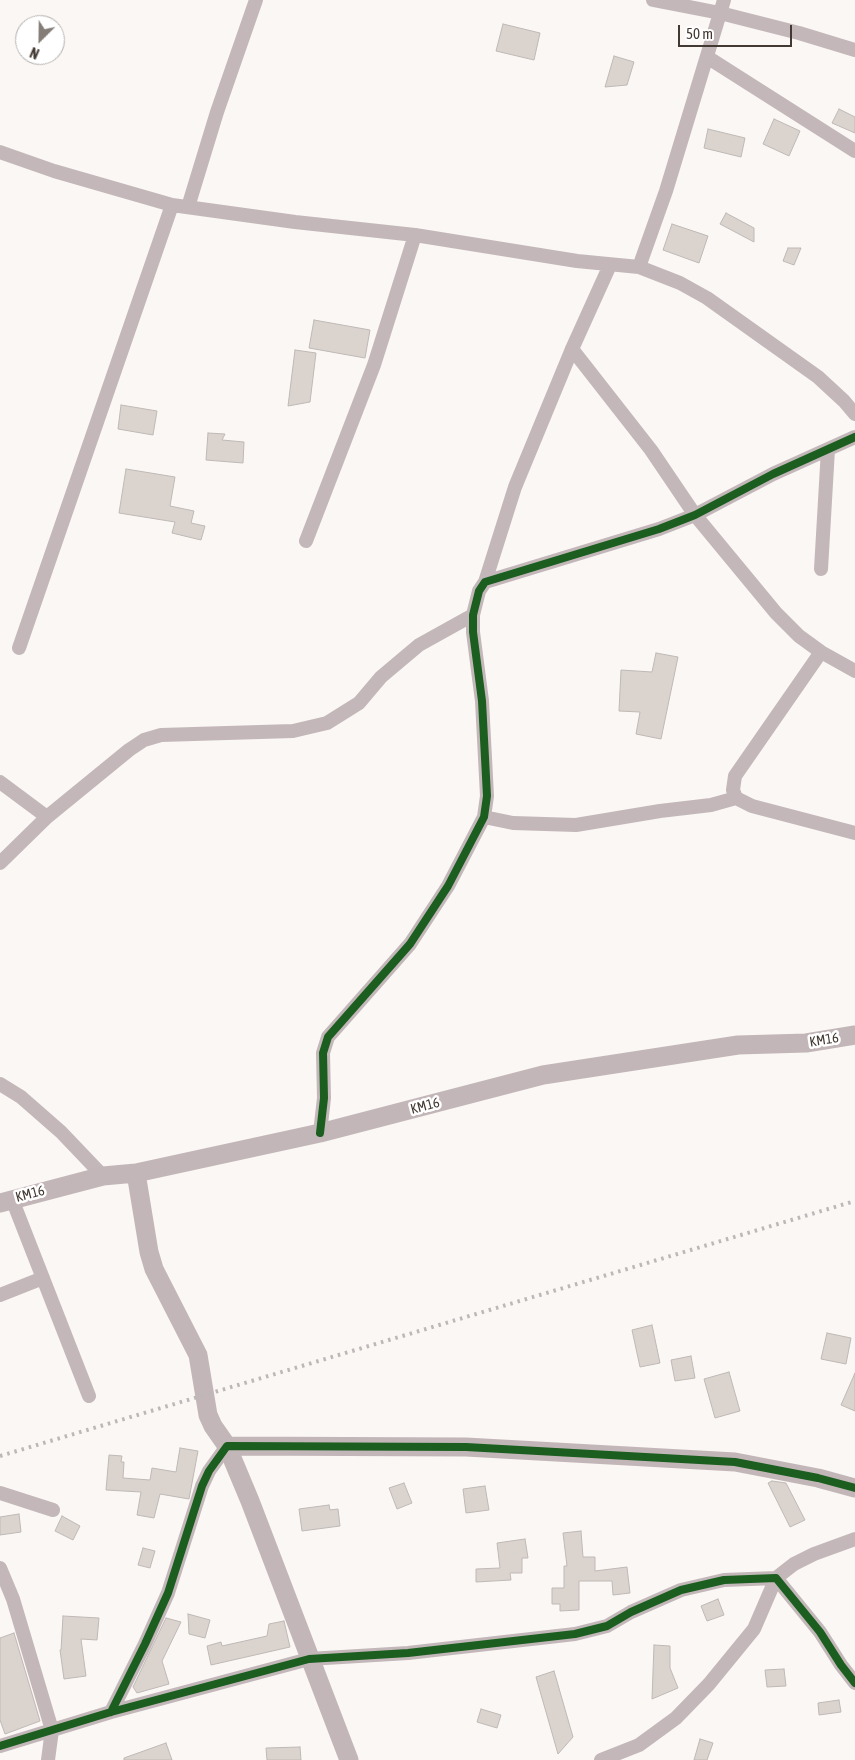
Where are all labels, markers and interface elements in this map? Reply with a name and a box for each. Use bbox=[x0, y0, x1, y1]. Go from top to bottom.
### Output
north arrow bbox=[15, 15, 65, 65]
scale bar bbox=[680, 15, 794, 47]
text: 50 m bbox=[686, 25, 713, 42]
text: N bbox=[28, 44, 41, 62]
street label: KM16 bbox=[808, 1029, 840, 1051]
street label: KM16 bbox=[409, 1094, 441, 1118]
street label: KM16 bbox=[14, 1182, 46, 1206]

